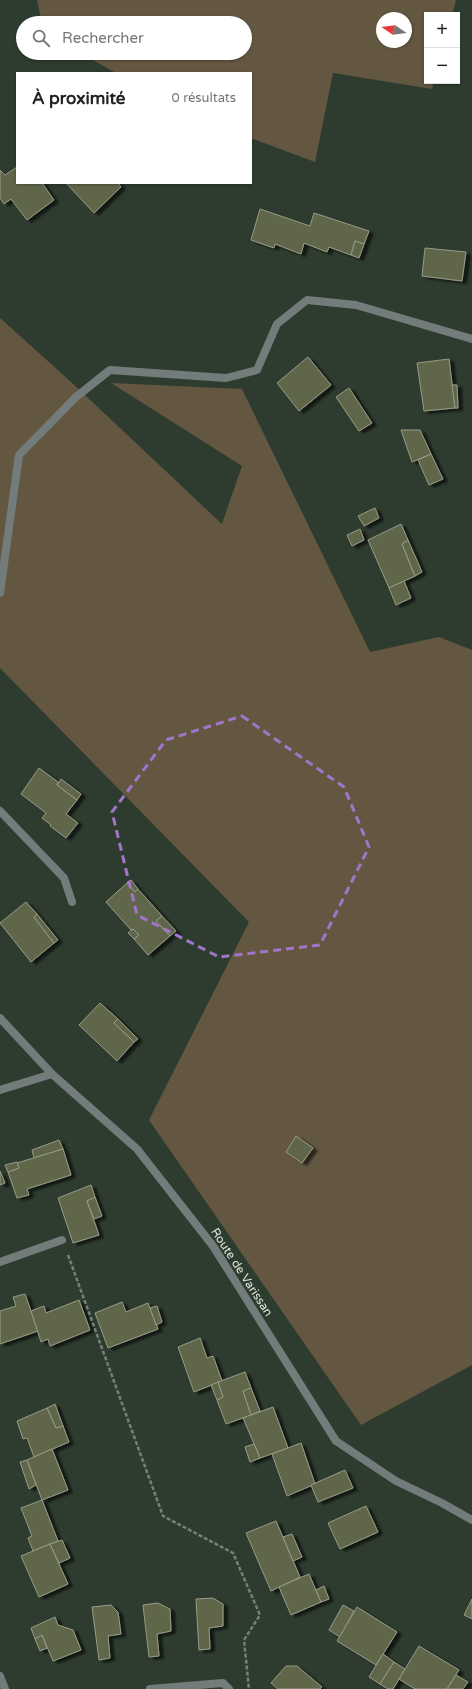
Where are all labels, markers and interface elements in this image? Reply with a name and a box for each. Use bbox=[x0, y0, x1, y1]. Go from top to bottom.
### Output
north arrow bbox=[376, 12, 412, 48]
map controls bbox=[424, 12, 460, 84]
button: + bbox=[424, 12, 460, 48]
search box bbox=[16, 16, 252, 60]
icon: search bbox=[30, 27, 52, 49]
text: Rechercher bbox=[62, 29, 144, 47]
button: − bbox=[424, 48, 460, 84]
text: À proximité bbox=[32, 88, 125, 109]
text: 0 résultats bbox=[172, 90, 236, 106]
street label: Route de Varissan bbox=[208, 1225, 276, 1319]

